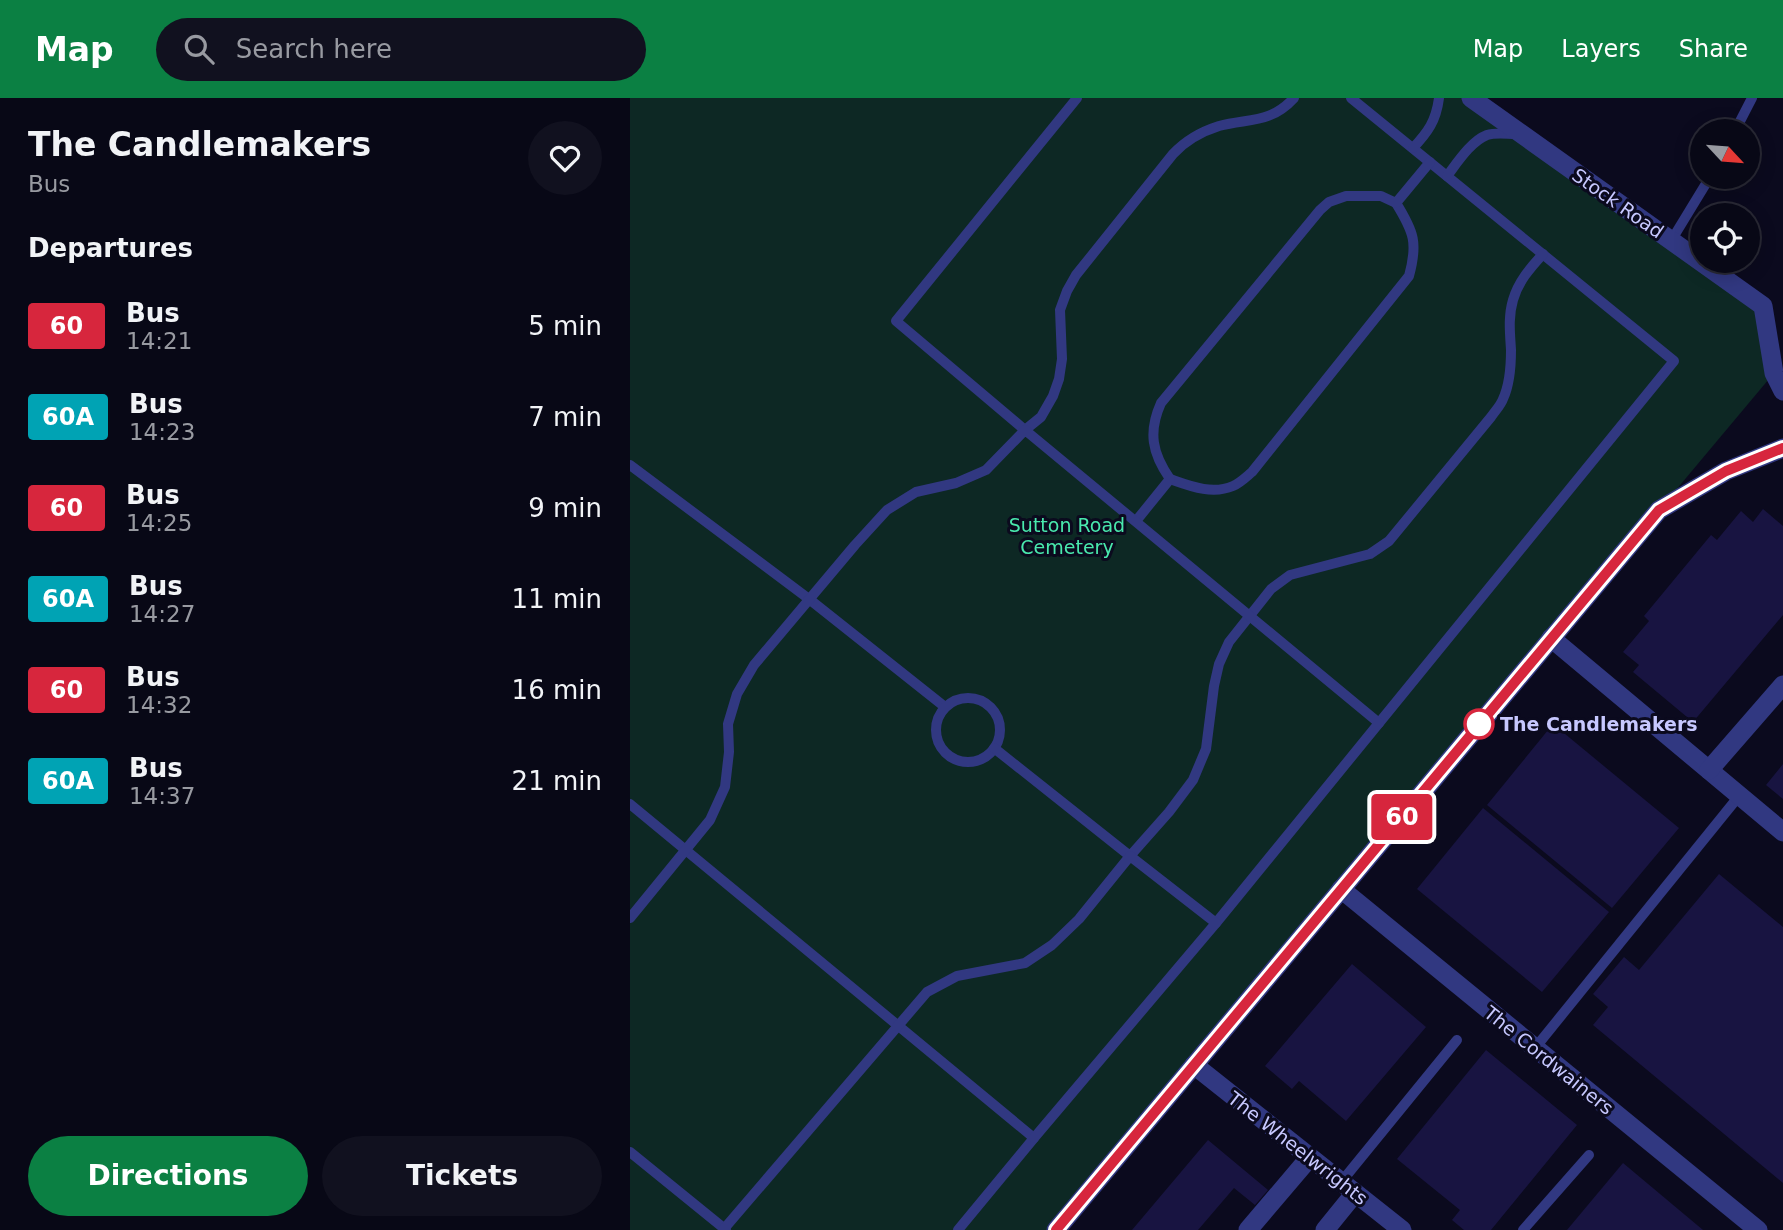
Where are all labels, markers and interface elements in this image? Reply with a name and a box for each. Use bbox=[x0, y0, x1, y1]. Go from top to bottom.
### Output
search box bbox=[156, 18, 646, 81]
text: Map bbox=[35, 30, 114, 69]
icon: search bbox=[180, 30, 218, 68]
text: Search here bbox=[236, 34, 392, 64]
text: Map bbox=[1473, 35, 1523, 63]
text: Layers bbox=[1561, 35, 1641, 63]
text: Share bbox=[1679, 35, 1748, 63]
north arrow bbox=[1690, 119, 1760, 189]
map controls bbox=[1690, 119, 1760, 273]
button: heart bbox=[528, 121, 602, 195]
text: The Candlemakers bbox=[28, 125, 371, 164]
street label: Stock Road bbox=[1568, 164, 1668, 242]
text: Bus bbox=[28, 171, 70, 197]
button: locate bbox=[1690, 203, 1760, 273]
text: Departures bbox=[28, 233, 193, 263]
text: Bus bbox=[126, 298, 180, 328]
text: 5 min bbox=[528, 311, 602, 341]
text: 60 bbox=[50, 312, 83, 340]
text: 14:21 bbox=[126, 328, 192, 354]
text: Bus bbox=[129, 389, 183, 419]
text: 7 min bbox=[528, 402, 602, 432]
text: 60A bbox=[42, 403, 94, 431]
text: 14:23 bbox=[129, 419, 195, 445]
text: Bus bbox=[126, 480, 180, 510]
text: 9 min bbox=[528, 493, 602, 523]
text: 60 bbox=[50, 494, 83, 522]
text: 14:25 bbox=[126, 510, 192, 536]
park label: Sutton Road Cemetery bbox=[1009, 514, 1125, 558]
text: Bus bbox=[129, 571, 183, 601]
text: 11 min bbox=[512, 584, 602, 614]
text: 60A bbox=[42, 585, 94, 613]
text: 14:27 bbox=[129, 601, 195, 627]
text: Bus bbox=[126, 662, 180, 692]
text: 16 min bbox=[512, 675, 602, 705]
text: 60 bbox=[50, 676, 83, 704]
text: 14:32 bbox=[126, 692, 192, 718]
marker: The Candlemakers bbox=[1464, 709, 1494, 739]
place label: The Candlemakers bbox=[1500, 713, 1698, 735]
text: Bus bbox=[129, 753, 183, 783]
text: 21 min bbox=[512, 766, 602, 796]
text: 60A bbox=[42, 767, 94, 795]
text: 14:37 bbox=[129, 783, 195, 809]
line badge: 60 bbox=[1370, 794, 1434, 840]
text: 60 bbox=[1385, 803, 1419, 831]
street label: The Cordwainers bbox=[1479, 1001, 1618, 1119]
street label: The Wheelwrights bbox=[1223, 1086, 1372, 1209]
button: Directions bbox=[28, 1136, 308, 1216]
button: Tickets bbox=[322, 1136, 602, 1216]

